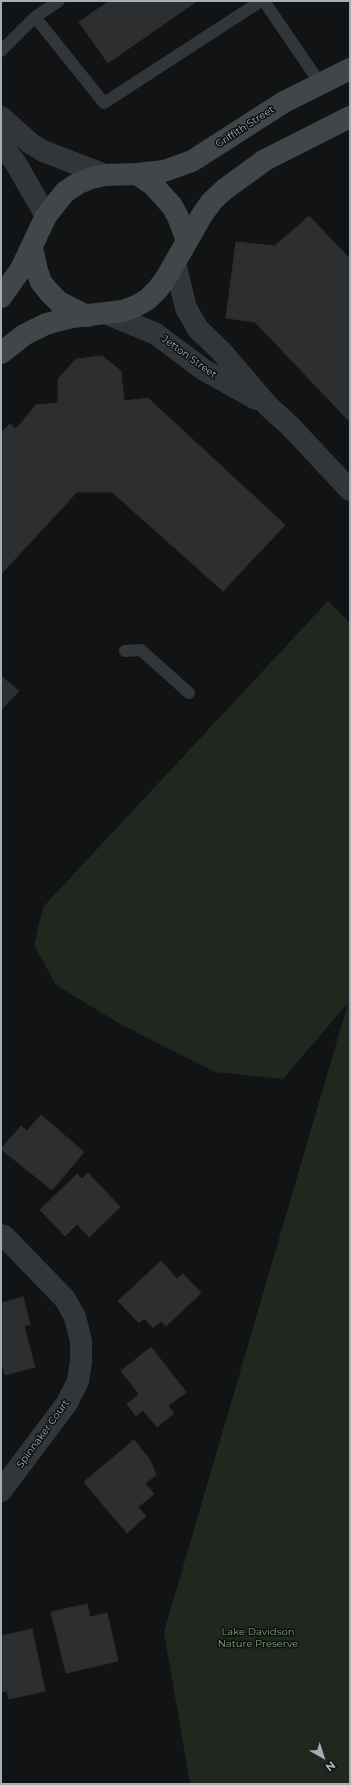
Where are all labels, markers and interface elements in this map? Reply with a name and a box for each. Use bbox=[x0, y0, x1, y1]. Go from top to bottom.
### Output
street label: Griffith Street bbox=[213, 104, 277, 150]
street label: Jetton Street bbox=[159, 333, 219, 381]
street label: Spinnaker Court bbox=[14, 1397, 72, 1471]
park label: Lake Davidson Nature Preserve bbox=[218, 1626, 298, 1650]
north arrow bbox=[303, 1737, 343, 1777]
text: N bbox=[323, 1758, 338, 1775]

